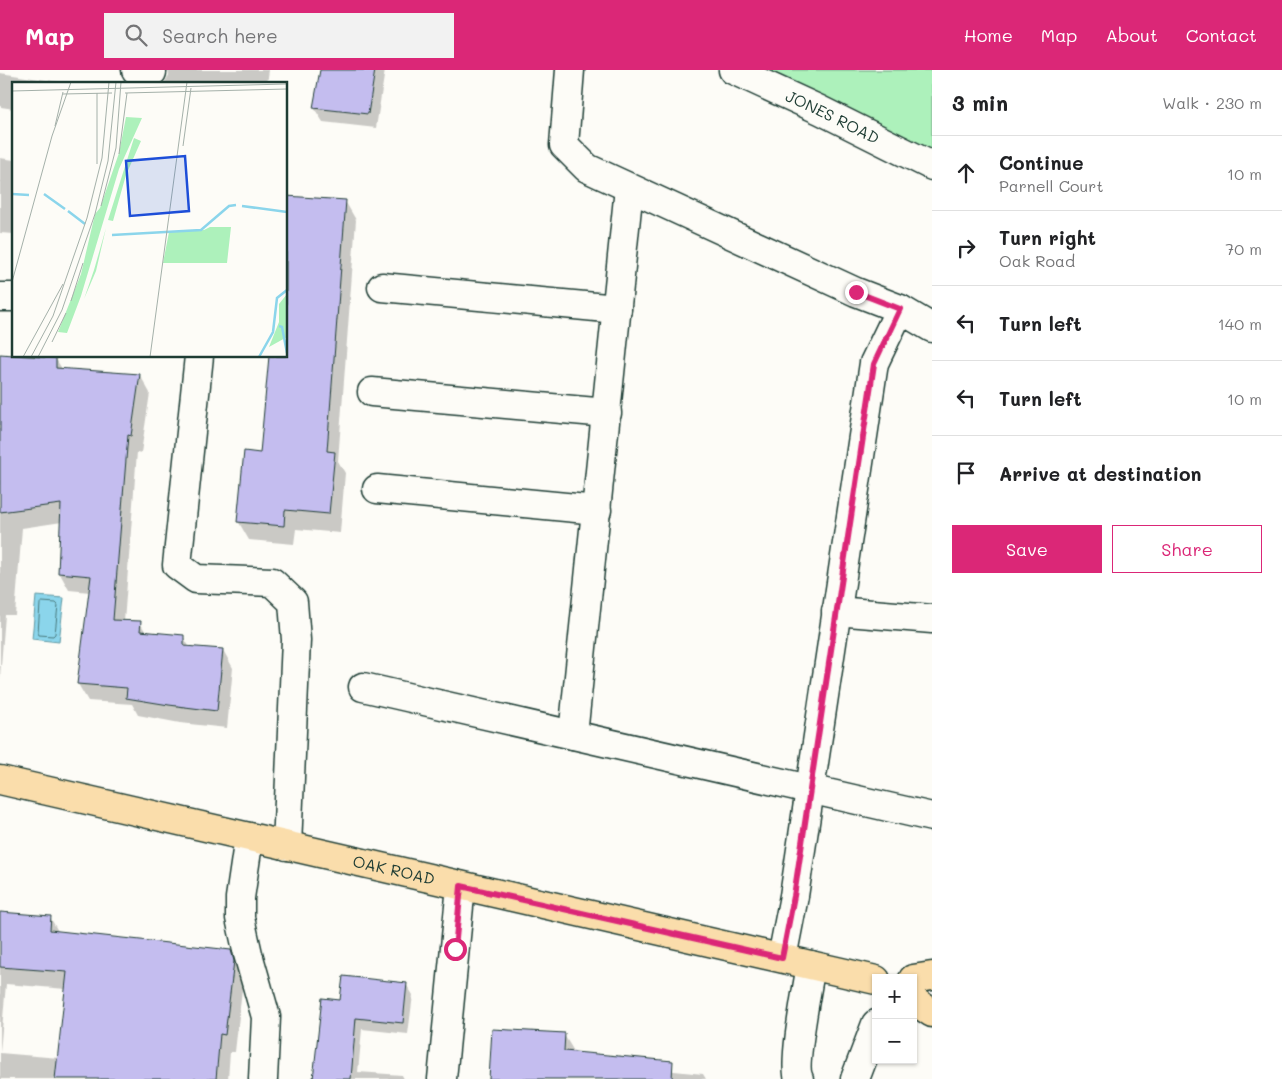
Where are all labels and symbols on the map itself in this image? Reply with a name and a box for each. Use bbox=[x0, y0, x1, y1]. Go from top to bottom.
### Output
inset map bbox=[12, 82, 288, 358]
street label: JONES ROAD bbox=[783, 85, 883, 148]
route end bbox=[845, 281, 868, 304]
street label: OAK ROAD bbox=[351, 850, 437, 889]
route start bbox=[444, 938, 467, 961]

